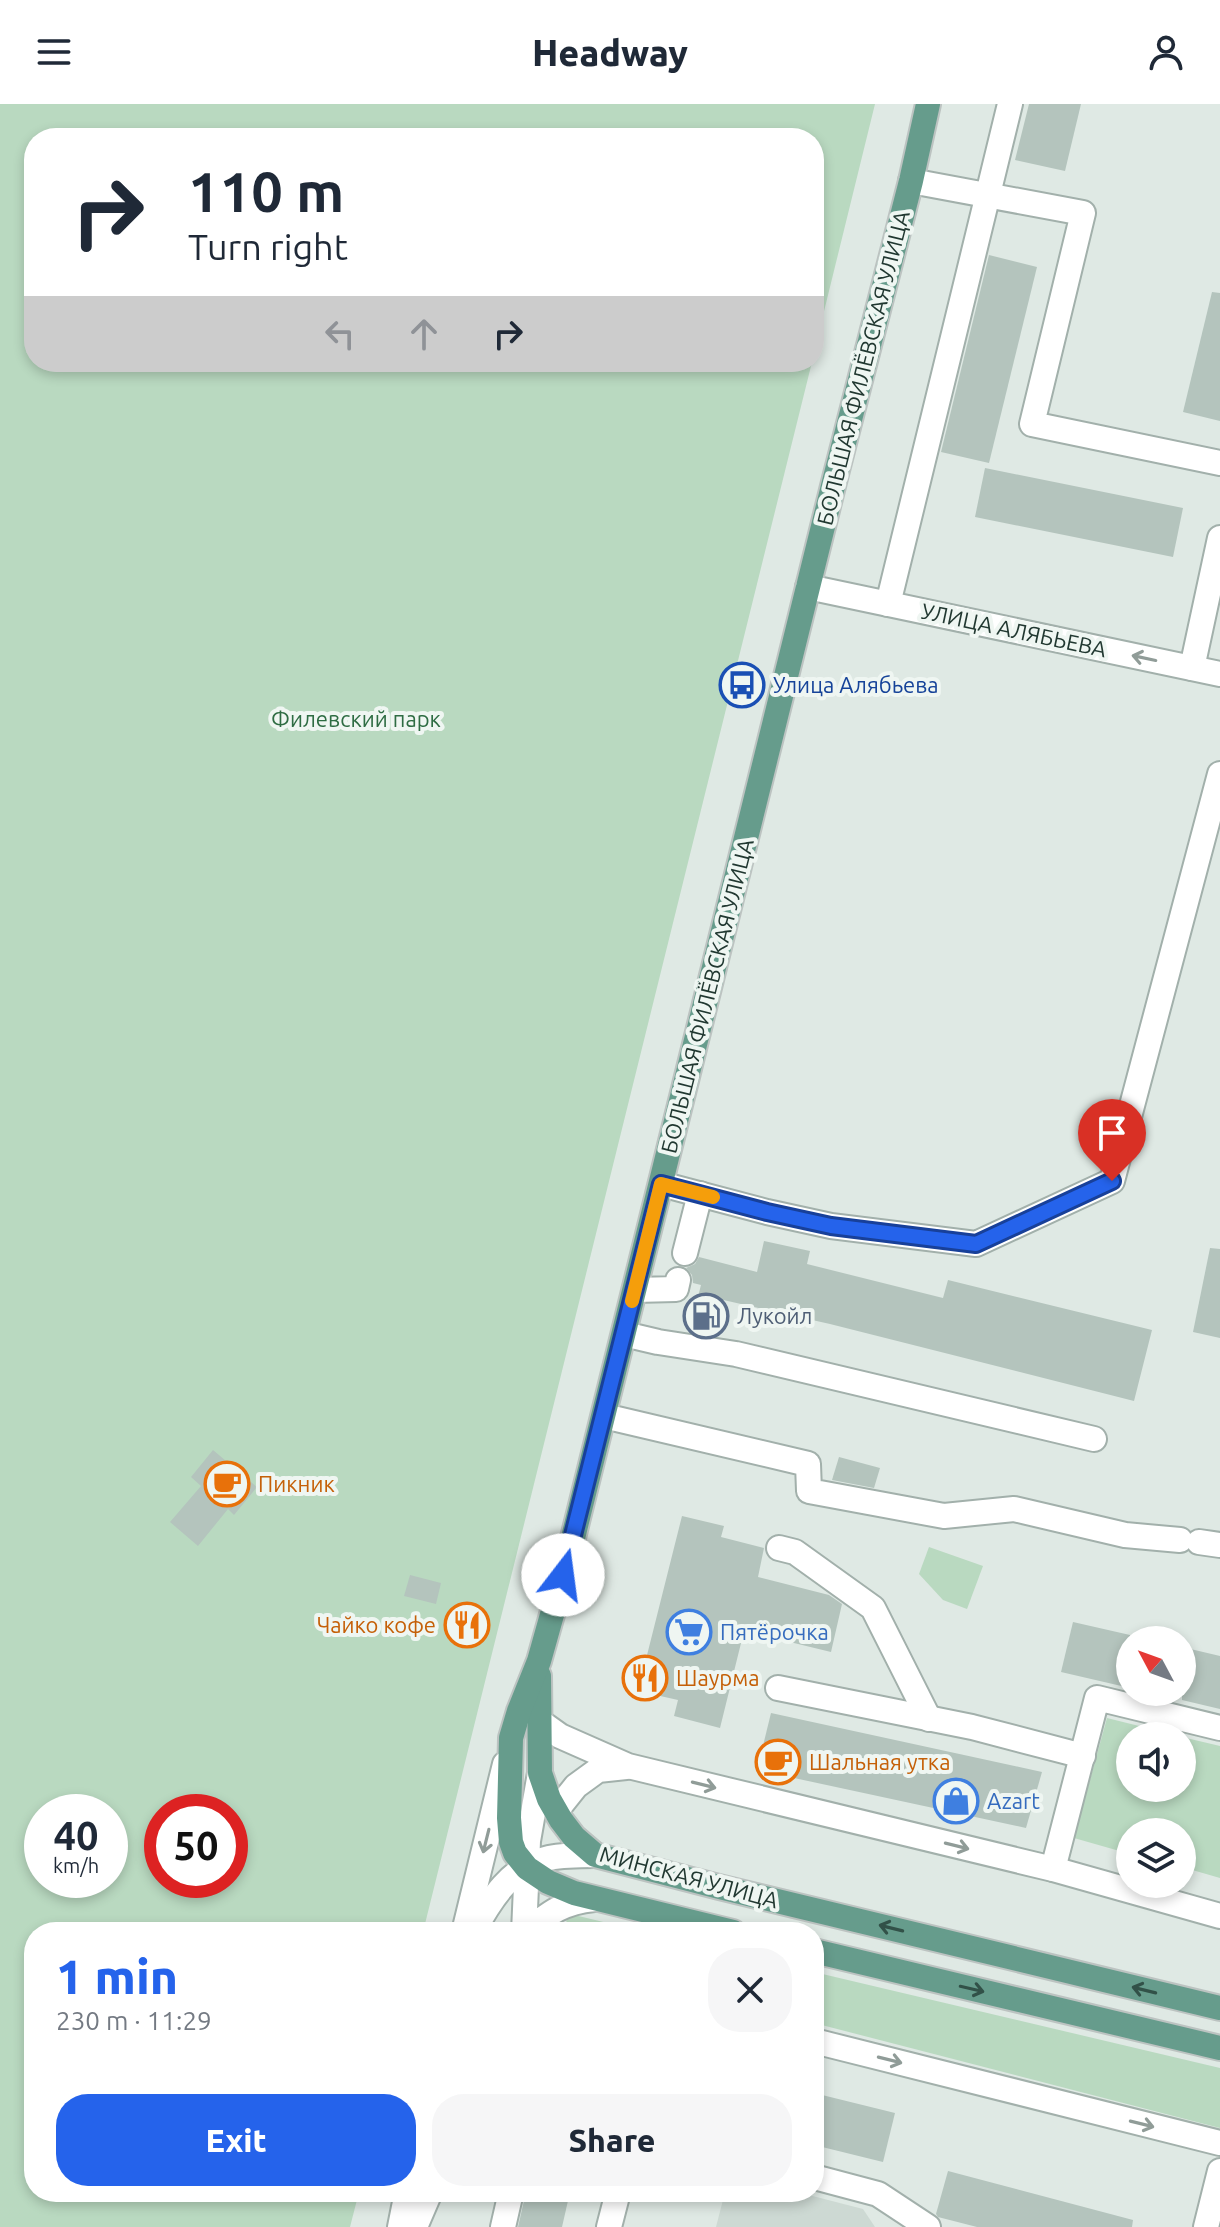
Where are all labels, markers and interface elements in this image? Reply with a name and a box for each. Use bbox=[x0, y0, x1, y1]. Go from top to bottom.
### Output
icon: menu bbox=[32, 30, 76, 74]
icon: person bbox=[1144, 30, 1188, 74]
text: Headway bbox=[532, 32, 688, 73]
icon: right bbox=[56, 160, 160, 264]
text: 110 m bbox=[188, 160, 344, 223]
street label: БОЛЬШАЯ ФИЛЁВСКАЯ УЛИЦА bbox=[811, 207, 914, 528]
text: Turn right bbox=[188, 226, 348, 267]
icon: left bbox=[318, 312, 362, 356]
icon: ahead bbox=[402, 312, 446, 356]
icon: right bbox=[486, 312, 530, 356]
street label: УЛИЦА АЛЯБЬЕВА bbox=[919, 598, 1110, 661]
one-way arrow bbox=[1131, 650, 1157, 665]
bus stop icon: Улица Алябьева bbox=[718, 661, 766, 709]
place label: Улица Алябьева bbox=[773, 672, 939, 697]
park label: Филевский парк bbox=[271, 706, 441, 731]
street label: БОЛЬШАЯ ФИЛЁВСКАЯ УЛИЦА bbox=[655, 835, 758, 1156]
pin bbox=[1078, 1099, 1146, 1181]
icon: arrive bbox=[1090, 1111, 1134, 1155]
fuel station icon: Лукойл bbox=[682, 1292, 730, 1340]
place label: Лукойл bbox=[737, 1303, 812, 1328]
cafe icon: Пикник bbox=[203, 1460, 251, 1508]
place label: Пикник bbox=[258, 1471, 335, 1496]
position arrow bbox=[521, 1533, 605, 1617]
restaurant icon: Чайко кофе bbox=[443, 1601, 491, 1649]
supermarket icon: Пятёрочка bbox=[665, 1608, 713, 1656]
place label: Чайко кофе bbox=[317, 1612, 436, 1637]
place label: Пятёрочка bbox=[720, 1619, 829, 1644]
north arrow bbox=[1116, 1626, 1196, 1706]
map controls bbox=[1116, 1626, 1196, 1898]
restaurant icon: Шаурма bbox=[621, 1654, 669, 1702]
place label: Шаурма bbox=[676, 1665, 759, 1690]
button: sound bbox=[1116, 1722, 1196, 1802]
cafe icon: Шальная утка bbox=[754, 1738, 802, 1786]
place label: Шальная утка bbox=[809, 1749, 950, 1774]
shop icon: Azart bbox=[932, 1777, 980, 1825]
one-way arrow bbox=[691, 1778, 717, 1793]
place label: Azart bbox=[987, 1788, 1040, 1813]
speed limit sign: 50 bbox=[144, 1794, 248, 1898]
text: 40 bbox=[53, 1813, 99, 1858]
button: layers bbox=[1116, 1818, 1196, 1898]
one-way arrow bbox=[477, 1827, 492, 1853]
one-way arrow bbox=[943, 1839, 969, 1854]
street label: МИНСКАЯ УЛИЦА bbox=[597, 1841, 782, 1913]
text: km/h bbox=[53, 1854, 99, 1877]
one-way arrow bbox=[879, 1920, 905, 1935]
button: close bbox=[708, 1948, 792, 2032]
text: 1 min bbox=[56, 1949, 178, 2003]
one-way arrow bbox=[1132, 1981, 1158, 1996]
one-way arrow bbox=[958, 1982, 984, 1997]
text: 230 m · 11:29 bbox=[56, 2006, 212, 2035]
one-way arrow bbox=[876, 2053, 902, 2068]
button: Exit bbox=[56, 2094, 416, 2186]
button: Share bbox=[432, 2094, 792, 2186]
one-way arrow bbox=[1128, 2117, 1154, 2132]

